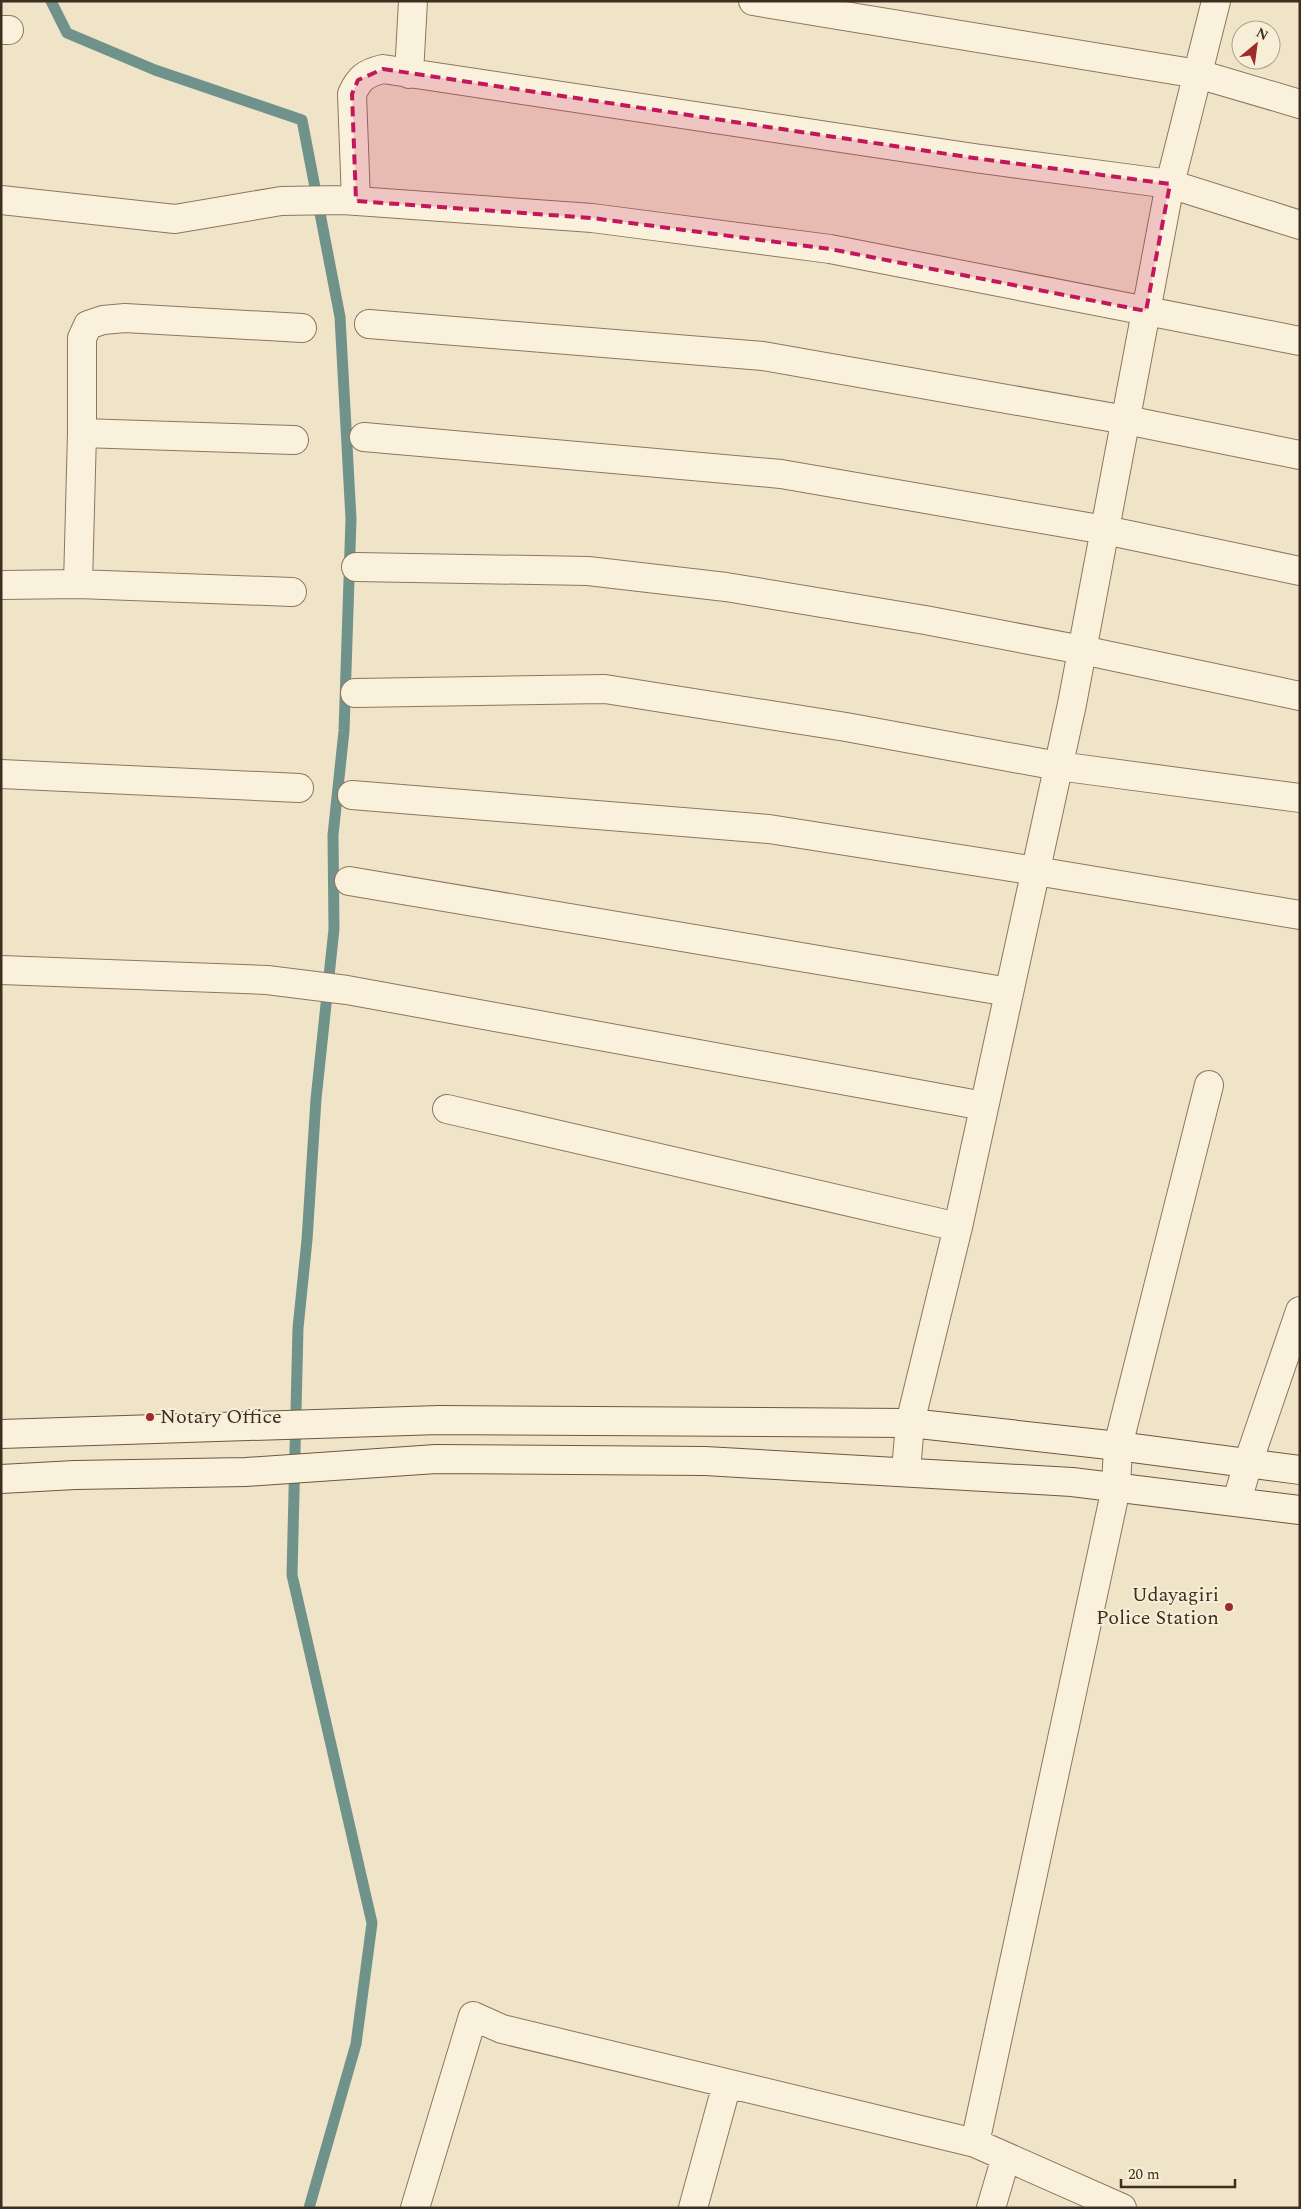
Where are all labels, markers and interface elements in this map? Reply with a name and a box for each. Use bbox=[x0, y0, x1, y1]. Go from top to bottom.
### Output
north arrow bbox=[1231, 20, 1281, 70]
text: N bbox=[1252, 22, 1272, 46]
place label: Notary Office bbox=[160, 1402, 282, 1432]
marker: Notary Office bbox=[144, 1411, 156, 1423]
place label: Udayagiri Police Station bbox=[1096, 1580, 1219, 1633]
marker: Udayagiri Police Station bbox=[1223, 1601, 1235, 1613]
scale bar bbox=[1121, 2156, 1235, 2188]
text: 20 m bbox=[1128, 2163, 1160, 2186]

